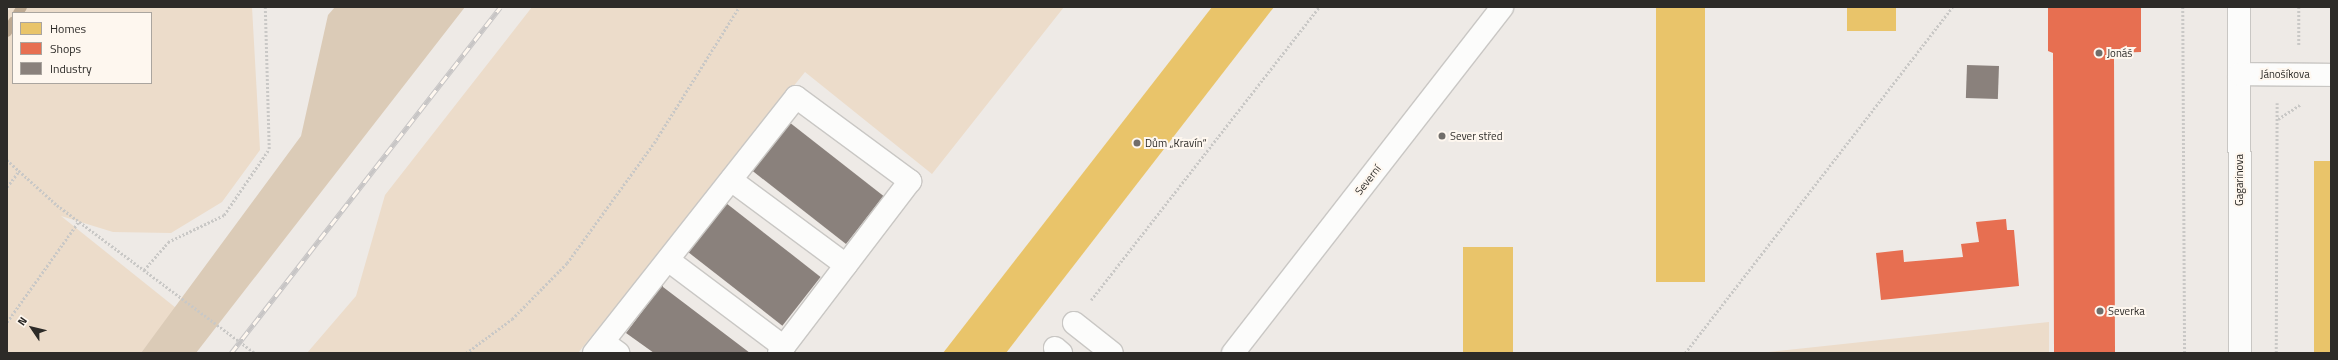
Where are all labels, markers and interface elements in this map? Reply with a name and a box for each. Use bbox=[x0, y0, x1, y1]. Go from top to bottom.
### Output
legend bbox=[12, 12, 152, 84]
text: Homes bbox=[50, 19, 86, 38]
text: Shops bbox=[50, 39, 81, 58]
place label: Jonáš bbox=[2107, 46, 2132, 60]
marker: Jonáš bbox=[2094, 48, 2104, 58]
text: Industry bbox=[50, 59, 92, 78]
street label: Jánošíkova bbox=[2260, 67, 2310, 81]
place label: Sever střed bbox=[1450, 129, 1502, 143]
marker: Sever střed bbox=[1437, 131, 1447, 141]
place label: Dům „Kravín“ bbox=[1145, 136, 1207, 150]
marker: Dům „Kravín“ bbox=[1132, 138, 1142, 148]
street label: Gagarinova bbox=[2232, 154, 2246, 206]
street label: Severní bbox=[1352, 162, 1384, 198]
place label: Severka bbox=[2108, 304, 2145, 318]
marker: Severka bbox=[2095, 306, 2105, 316]
north arrow bbox=[12, 308, 52, 348]
text: N bbox=[13, 313, 31, 329]

